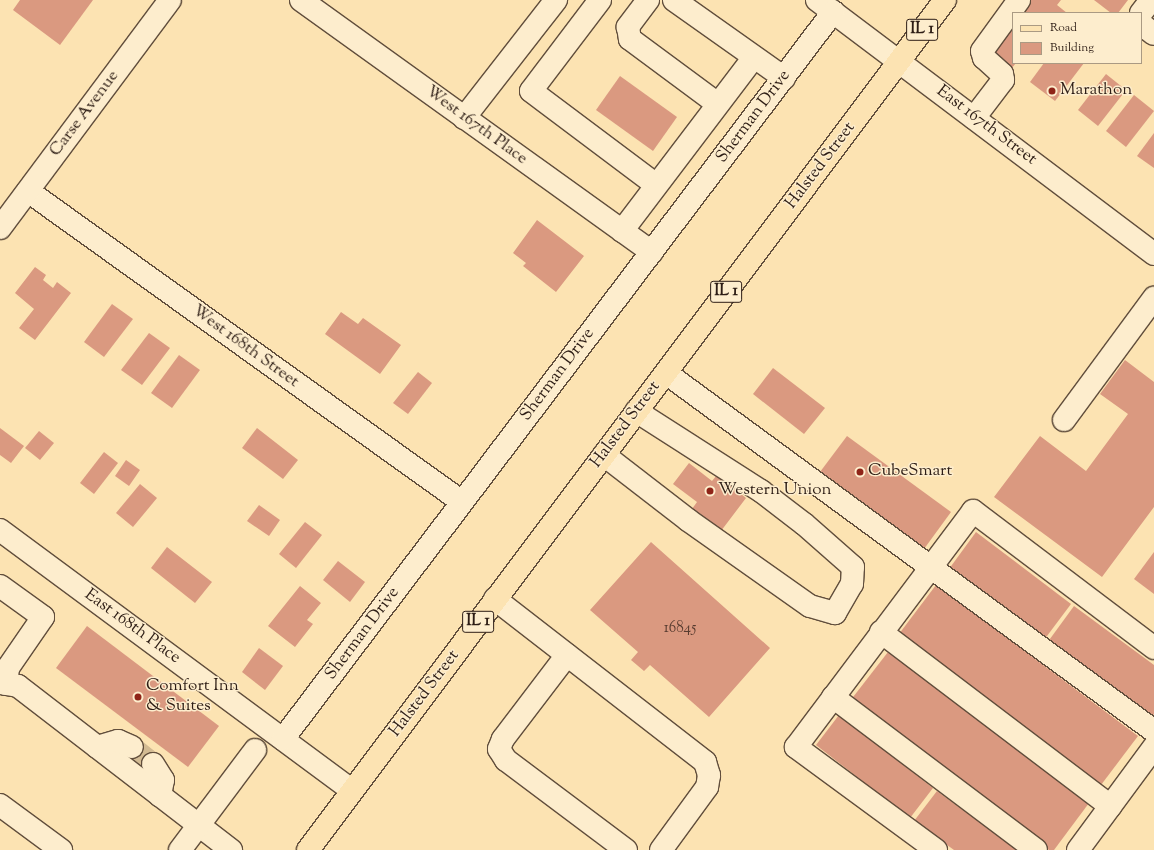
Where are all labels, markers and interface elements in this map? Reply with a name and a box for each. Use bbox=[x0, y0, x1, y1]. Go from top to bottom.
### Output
legend bbox=[1012, 12, 1142, 64]
road number: IL 1 bbox=[906, 16, 938, 44]
text: Road bbox=[1050, 19, 1077, 37]
text: Building bbox=[1050, 39, 1094, 57]
street label: Carse Avenue bbox=[46, 67, 124, 161]
street label: Sherman Drive bbox=[713, 67, 795, 167]
place label: Marathon bbox=[1060, 81, 1132, 101]
street label: West 167th Place bbox=[421, 82, 531, 170]
street label: East 167th Street bbox=[932, 82, 1040, 170]
marker: Marathon bbox=[1047, 86, 1057, 96]
street label: Halsted Street bbox=[782, 119, 860, 213]
road number: IL 1 bbox=[710, 278, 742, 306]
street label: West 168th Street bbox=[188, 301, 302, 393]
street label: Sherman Drive bbox=[517, 325, 599, 425]
street label: Halsted Street bbox=[587, 378, 665, 472]
place label: CubeSmart bbox=[868, 462, 952, 482]
marker: CubeSmart bbox=[855, 467, 865, 477]
place label: Western Union bbox=[718, 481, 832, 501]
marker: Western Union bbox=[705, 486, 715, 496]
street label: Sherman Drive bbox=[322, 584, 404, 684]
street label: East 168th Place bbox=[80, 585, 184, 669]
road number: IL 1 bbox=[462, 608, 494, 636]
house number: 16845 bbox=[664, 620, 696, 638]
street label: Halsted Street bbox=[386, 647, 464, 741]
place label: Comfort Inn & Suites bbox=[146, 677, 239, 717]
marker: Comfort Inn & Suites bbox=[133, 692, 143, 702]

